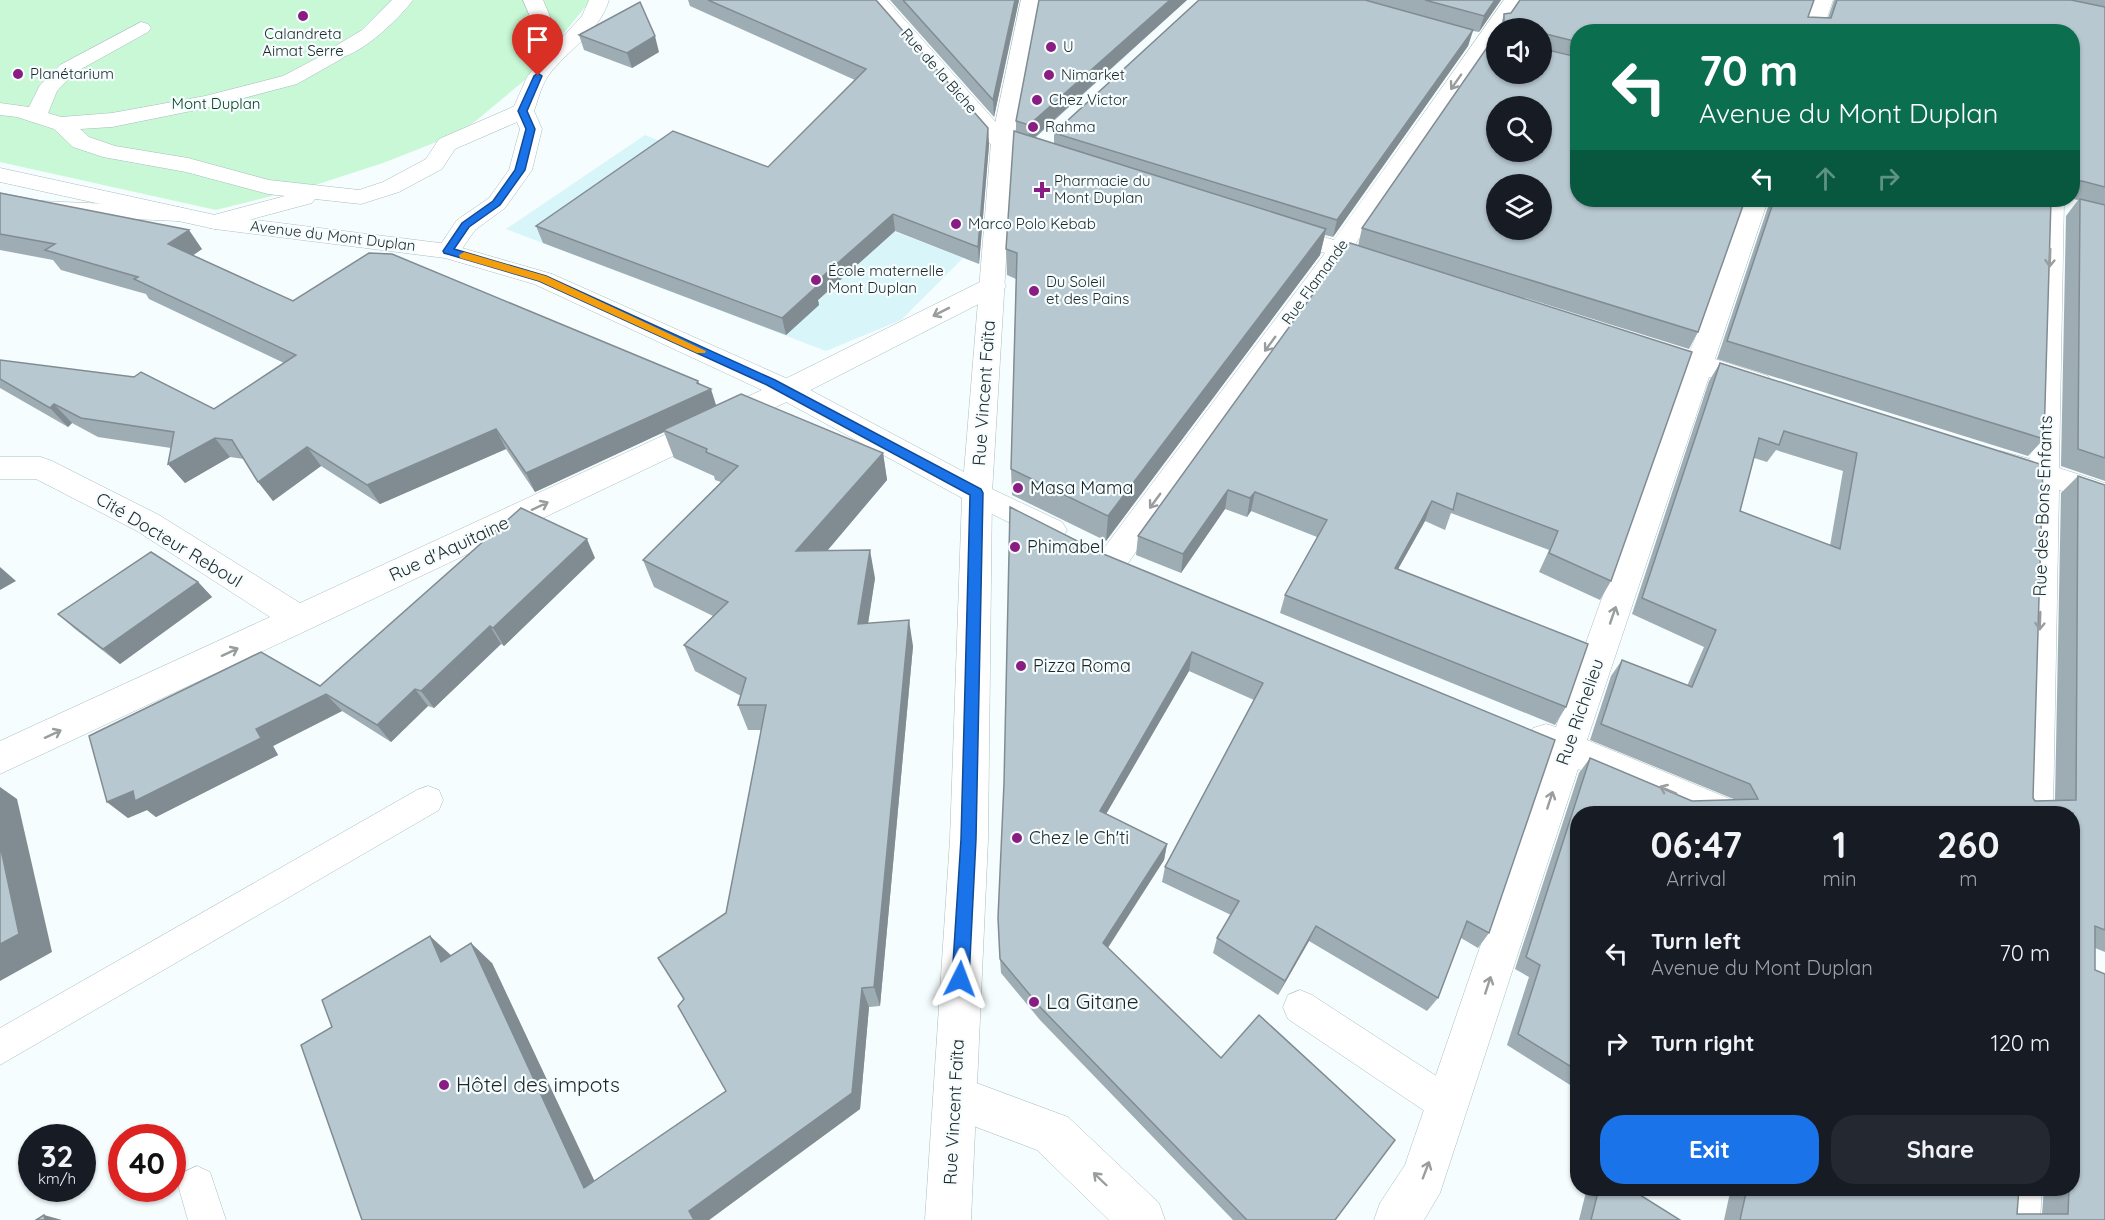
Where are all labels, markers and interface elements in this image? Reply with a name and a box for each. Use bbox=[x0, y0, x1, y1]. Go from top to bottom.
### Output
marker: Calandreta Aimat Serre bbox=[296, 9, 310, 23]
pin bbox=[512, 14, 563, 76]
map controls bbox=[1486, 18, 1552, 240]
button: sound bbox=[1486, 18, 1552, 84]
icon: arrive bbox=[521, 23, 554, 56]
place label: Calandreta Aimat Serre bbox=[262, 24, 344, 60]
street label: Rue de la Biche bbox=[897, 24, 982, 117]
place label: U bbox=[1063, 37, 1074, 56]
marker: U bbox=[1044, 40, 1058, 54]
text: 70 m bbox=[1699, 44, 1798, 97]
icon: left bbox=[1600, 48, 1678, 126]
place label: Planétarium bbox=[30, 64, 114, 83]
place label: Nimarket bbox=[1061, 65, 1125, 84]
marker: Planétarium bbox=[11, 67, 25, 81]
marker: Nimarket bbox=[1042, 68, 1056, 82]
one-way arrow bbox=[1450, 73, 1462, 90]
place label: Chez Victor bbox=[1049, 90, 1128, 109]
marker: Chez Victor bbox=[1030, 93, 1044, 107]
park label: Mont Duplan bbox=[172, 94, 260, 113]
button: search bbox=[1486, 96, 1552, 162]
text: Avenue du Mont Duplan bbox=[1699, 96, 1998, 130]
place label: Rahma bbox=[1045, 117, 1096, 136]
marker: Rahma bbox=[1026, 120, 1040, 134]
icon: left bbox=[1746, 162, 1779, 195]
icon: ahead bbox=[1809, 162, 1842, 195]
icon: right bbox=[1872, 162, 1905, 195]
place label: Pharmacie du Mont Duplan bbox=[1054, 171, 1151, 207]
button: layers bbox=[1486, 174, 1552, 240]
marker: Pharmacie du Mont Duplan bbox=[1035, 183, 1049, 197]
place label: Marco Polo Kebab bbox=[968, 214, 1096, 233]
street label: Avenue du Mont Duplan bbox=[249, 216, 417, 255]
marker: Marco Polo Kebab bbox=[949, 217, 963, 231]
street label: Rue Flamande bbox=[1277, 235, 1352, 328]
one-way arrow bbox=[2045, 247, 2056, 267]
place label: École maternelle Mont Duplan bbox=[828, 261, 944, 297]
place label: Du Soleil et des Pains bbox=[1046, 272, 1129, 308]
marker: École maternelle Mont Duplan bbox=[809, 273, 823, 287]
marker: Du Soleil et des Pains bbox=[1027, 284, 1041, 298]
one-way arrow bbox=[932, 307, 950, 318]
street label: Rue Vincent Faïta bbox=[967, 319, 1000, 467]
one-way arrow bbox=[1264, 336, 1277, 352]
street label: Rue des Bons Enfants bbox=[2028, 415, 2057, 597]
place label: Masa Mama bbox=[1030, 476, 1133, 499]
marker: Masa Mama bbox=[1011, 481, 1025, 495]
street label: Cité Docteur Reboul bbox=[92, 487, 247, 592]
one-way arrow bbox=[1149, 493, 1162, 509]
one-way arrow bbox=[530, 500, 548, 512]
street label: Rue d'Aquitaine bbox=[385, 511, 512, 586]
place label: Phimabel bbox=[1027, 535, 1104, 558]
marker: Phimabel bbox=[1008, 540, 1022, 554]
one-way arrow bbox=[1608, 606, 1619, 625]
one-way arrow bbox=[2034, 610, 2045, 630]
one-way arrow bbox=[221, 645, 239, 656]
place label: Pizza Roma bbox=[1033, 654, 1131, 677]
street label: Rue Richelieu bbox=[1551, 655, 1609, 768]
marker: Pizza Roma bbox=[1014, 659, 1028, 673]
one-way arrow bbox=[44, 727, 62, 739]
one-way arrow bbox=[1659, 784, 1677, 795]
one-way arrow bbox=[1545, 791, 1556, 810]
text: 06:47 bbox=[1650, 822, 1742, 867]
text: 1 bbox=[1833, 822, 1847, 867]
text: 260 bbox=[1937, 822, 2000, 867]
place label: Chez le Ch'ti bbox=[1029, 826, 1129, 849]
marker: Chez le Ch'ti bbox=[1010, 831, 1024, 845]
text: Arrival bbox=[1666, 866, 1726, 891]
text: min bbox=[1823, 866, 1857, 891]
text: m bbox=[1959, 866, 1977, 891]
text: Turn left bbox=[1651, 927, 1741, 955]
icon: left bbox=[1600, 937, 1633, 970]
text: 70 m bbox=[2000, 939, 2050, 967]
position arrow bbox=[928, 947, 992, 1011]
text: Avenue du Mont Duplan bbox=[1651, 955, 1873, 980]
one-way arrow bbox=[1484, 976, 1495, 995]
place label: La Gitane bbox=[1046, 988, 1139, 1014]
marker: La Gitane bbox=[1027, 995, 1041, 1009]
icon: right bbox=[1600, 1027, 1633, 1060]
text: Turn right bbox=[1651, 1029, 1755, 1057]
text: 120 m bbox=[1991, 1029, 2050, 1057]
street label: Rue Vincent Faïta bbox=[938, 1038, 969, 1185]
place label: Hôtel des impots bbox=[456, 1071, 620, 1097]
marker: Hôtel des impots bbox=[437, 1078, 451, 1092]
button: Exit bbox=[1600, 1115, 1819, 1184]
button: Share bbox=[1831, 1115, 2050, 1184]
speed limit sign: 40 bbox=[108, 1124, 186, 1202]
text: 32 bbox=[40, 1137, 74, 1175]
one-way arrow bbox=[1421, 1161, 1432, 1179]
text: km/h bbox=[38, 1169, 76, 1188]
one-way arrow bbox=[1093, 1172, 1108, 1187]

